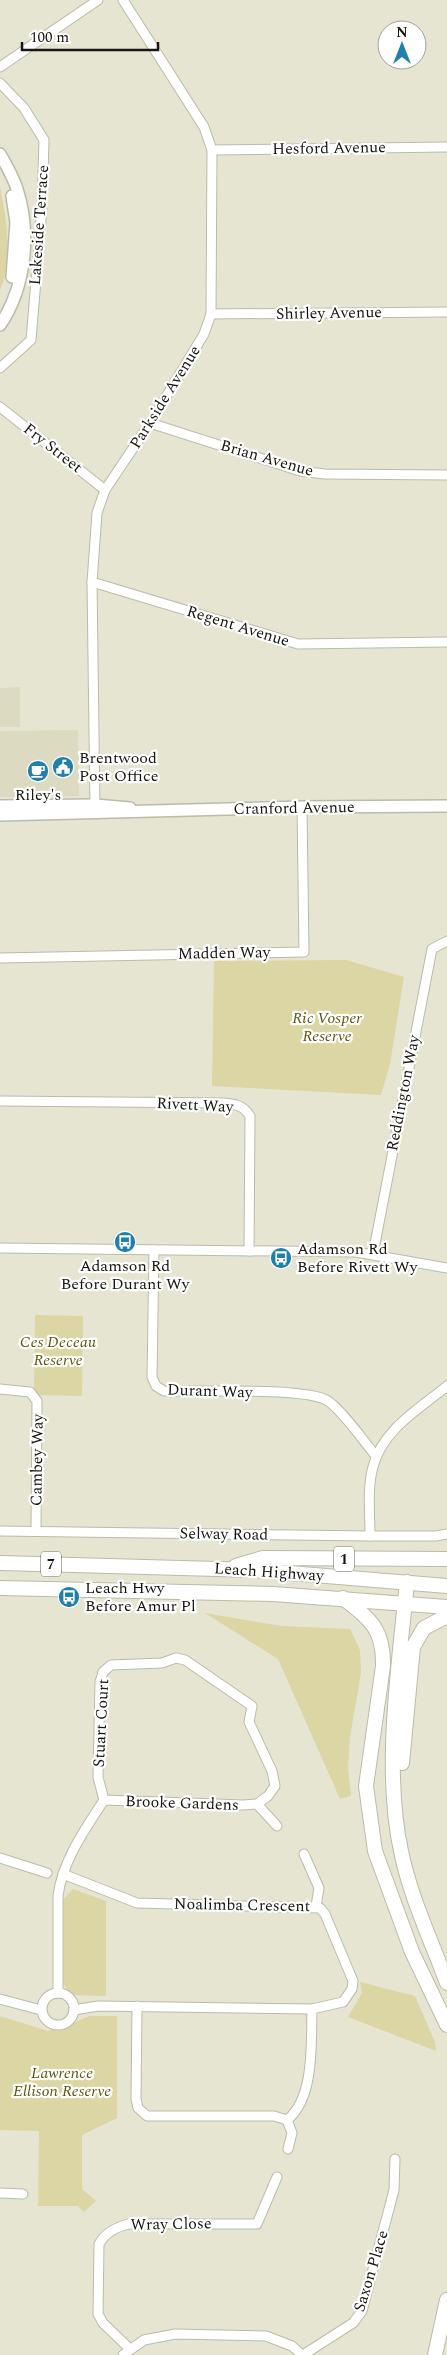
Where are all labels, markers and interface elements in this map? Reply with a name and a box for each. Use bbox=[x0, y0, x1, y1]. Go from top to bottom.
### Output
scale bar bbox=[22, 20, 159, 52]
north arrow bbox=[377, 20, 427, 70]
text: N bbox=[396, 22, 408, 43]
text: 100 m bbox=[30, 26, 69, 49]
street label: Hesford Avenue bbox=[272, 135, 386, 161]
street label: Lakeside Terrace bbox=[23, 164, 55, 286]
street label: Shirley Avenue bbox=[276, 300, 382, 326]
street label: Parkside Avenue bbox=[124, 341, 206, 453]
street label: Fry Street bbox=[18, 417, 88, 479]
street label: Brian Avenue bbox=[218, 433, 316, 483]
street label: Regent Avenue bbox=[184, 599, 292, 653]
place label: Brentwood Post Office bbox=[79, 746, 158, 788]
public building icon: Brentwood Post Office bbox=[51, 755, 75, 779]
cafe icon: Riley's bbox=[26, 759, 50, 783]
place label: Riley's bbox=[15, 783, 61, 807]
street label: Cranford Avenue bbox=[233, 795, 355, 821]
street label: Madden Way bbox=[177, 940, 272, 966]
park label: Ric Vosper Reserve bbox=[292, 1006, 362, 1048]
street label: Reddington Way bbox=[380, 1032, 426, 1153]
street label: Rivett Way bbox=[156, 1091, 235, 1119]
bus stop icon: Adamson Rd Before Durant Wy bbox=[113, 1230, 137, 1254]
place label: Adamson Rd Before Rivett Wy bbox=[297, 1237, 419, 1279]
bus stop icon: Adamson Rd Before Rivett Wy bbox=[269, 1246, 293, 1270]
place label: Adamson Rd Before Durant Wy bbox=[61, 1254, 191, 1296]
park label: Ces Deceau Reserve bbox=[20, 1330, 97, 1372]
street label: Durant Way bbox=[167, 1378, 254, 1405]
street label: Cambey Way bbox=[24, 1412, 50, 1506]
street label: Selway Road bbox=[179, 1521, 269, 1547]
road number: 1 bbox=[334, 1546, 354, 1572]
road number: 7 bbox=[41, 1552, 61, 1576]
street label: Leach Highway bbox=[213, 1556, 326, 1588]
place label: Leach Hwy Before Amur Pl bbox=[85, 1576, 196, 1618]
bus stop icon: Leach Hwy Before Amur Pl bbox=[57, 1585, 81, 1609]
street label: Stuart Court bbox=[87, 1678, 115, 1768]
street label: Brooke Gardens bbox=[125, 1789, 239, 1817]
street label: Noalimba Crescent bbox=[174, 1892, 311, 1918]
park label: Lawrence Ellison Reserve bbox=[13, 2061, 111, 2103]
street label: Wray Close bbox=[130, 2211, 212, 2237]
street label: Saxon Place bbox=[347, 2227, 395, 2315]

